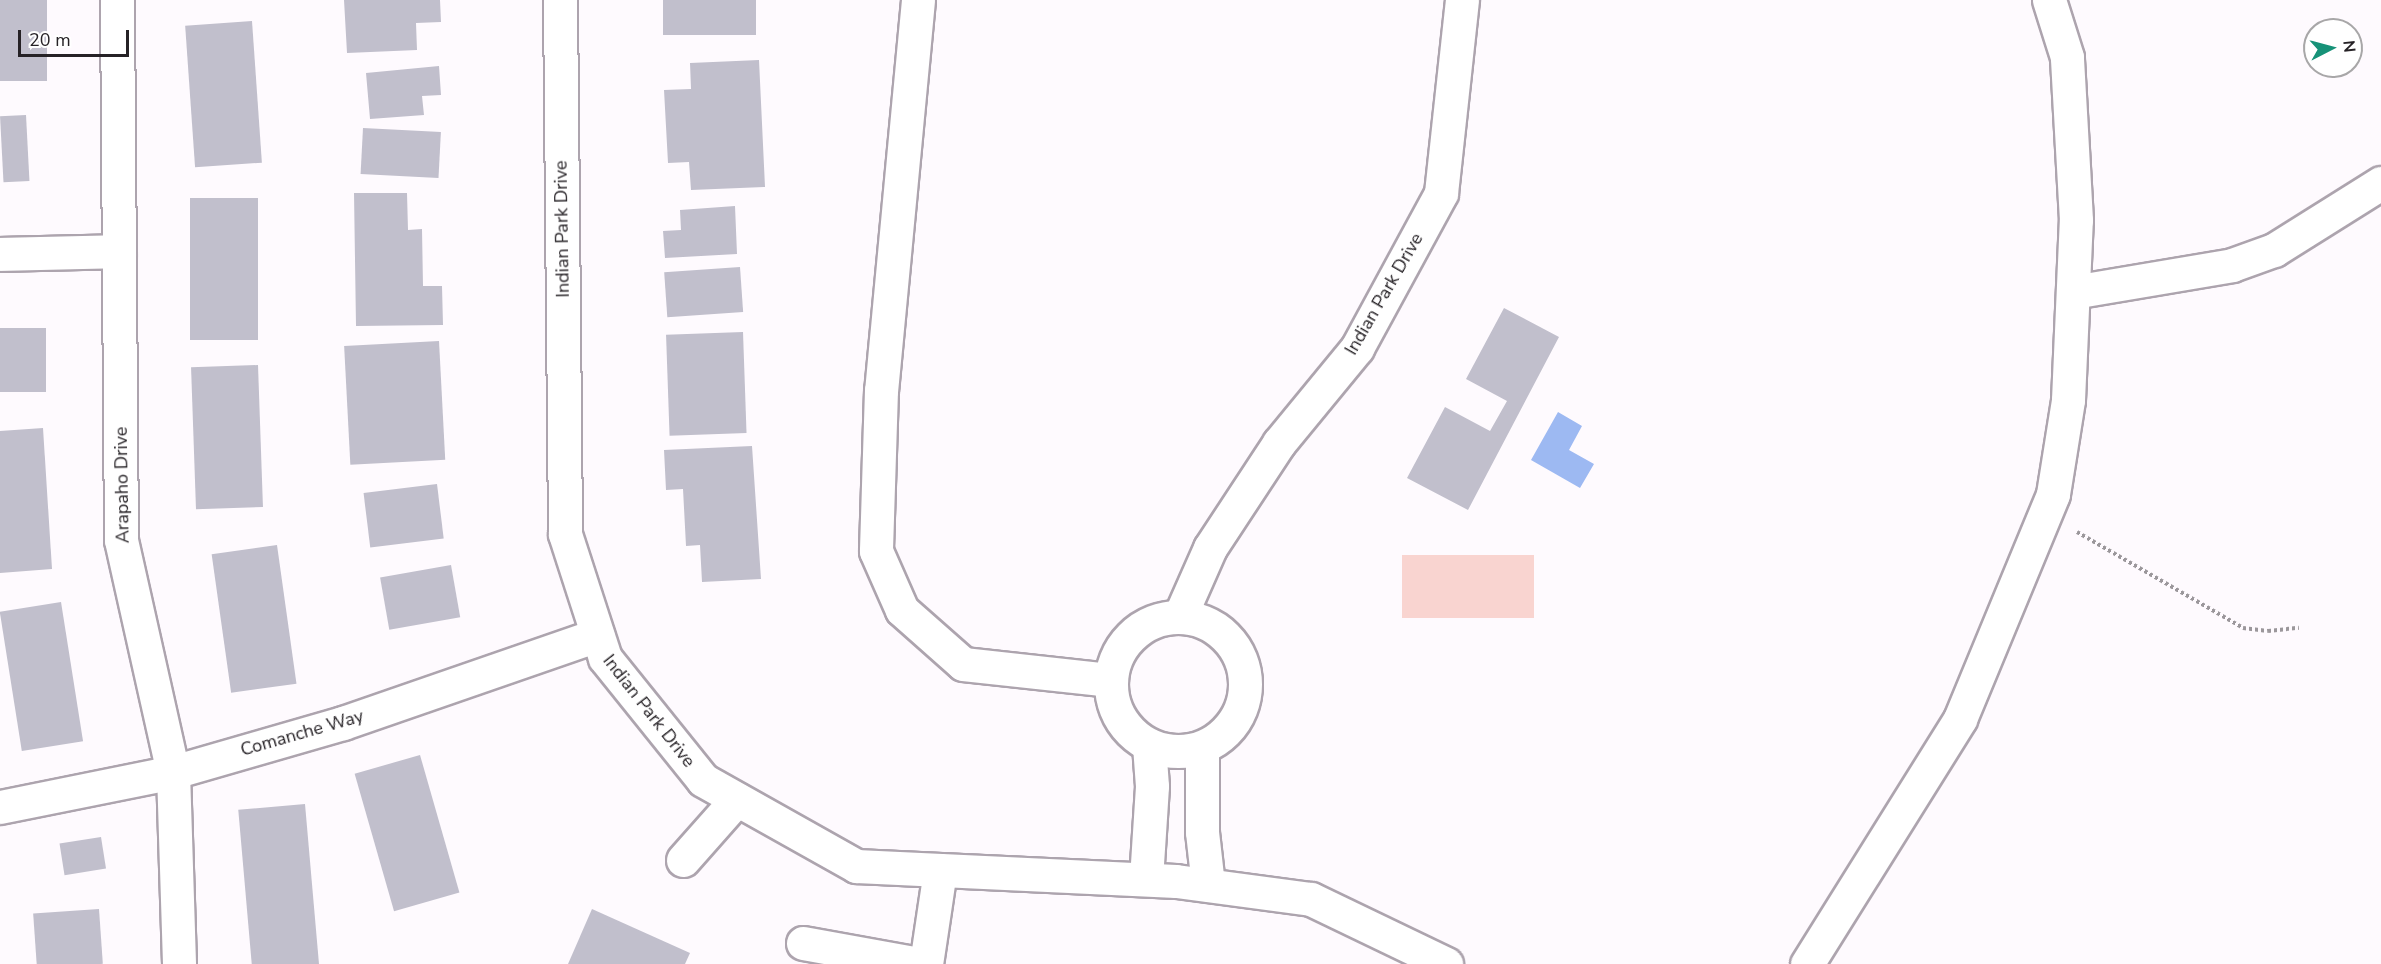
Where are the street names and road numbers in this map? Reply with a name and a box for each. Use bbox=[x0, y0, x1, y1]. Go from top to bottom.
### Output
street label: Indian Park Drive bbox=[550, 160, 574, 298]
street label: Indian Park Drive bbox=[1340, 229, 1428, 359]
street label: Arapaho Drive bbox=[110, 427, 134, 543]
street label: Indian Park Drive bbox=[598, 650, 700, 772]
street label: Comanche Way bbox=[238, 705, 366, 761]

